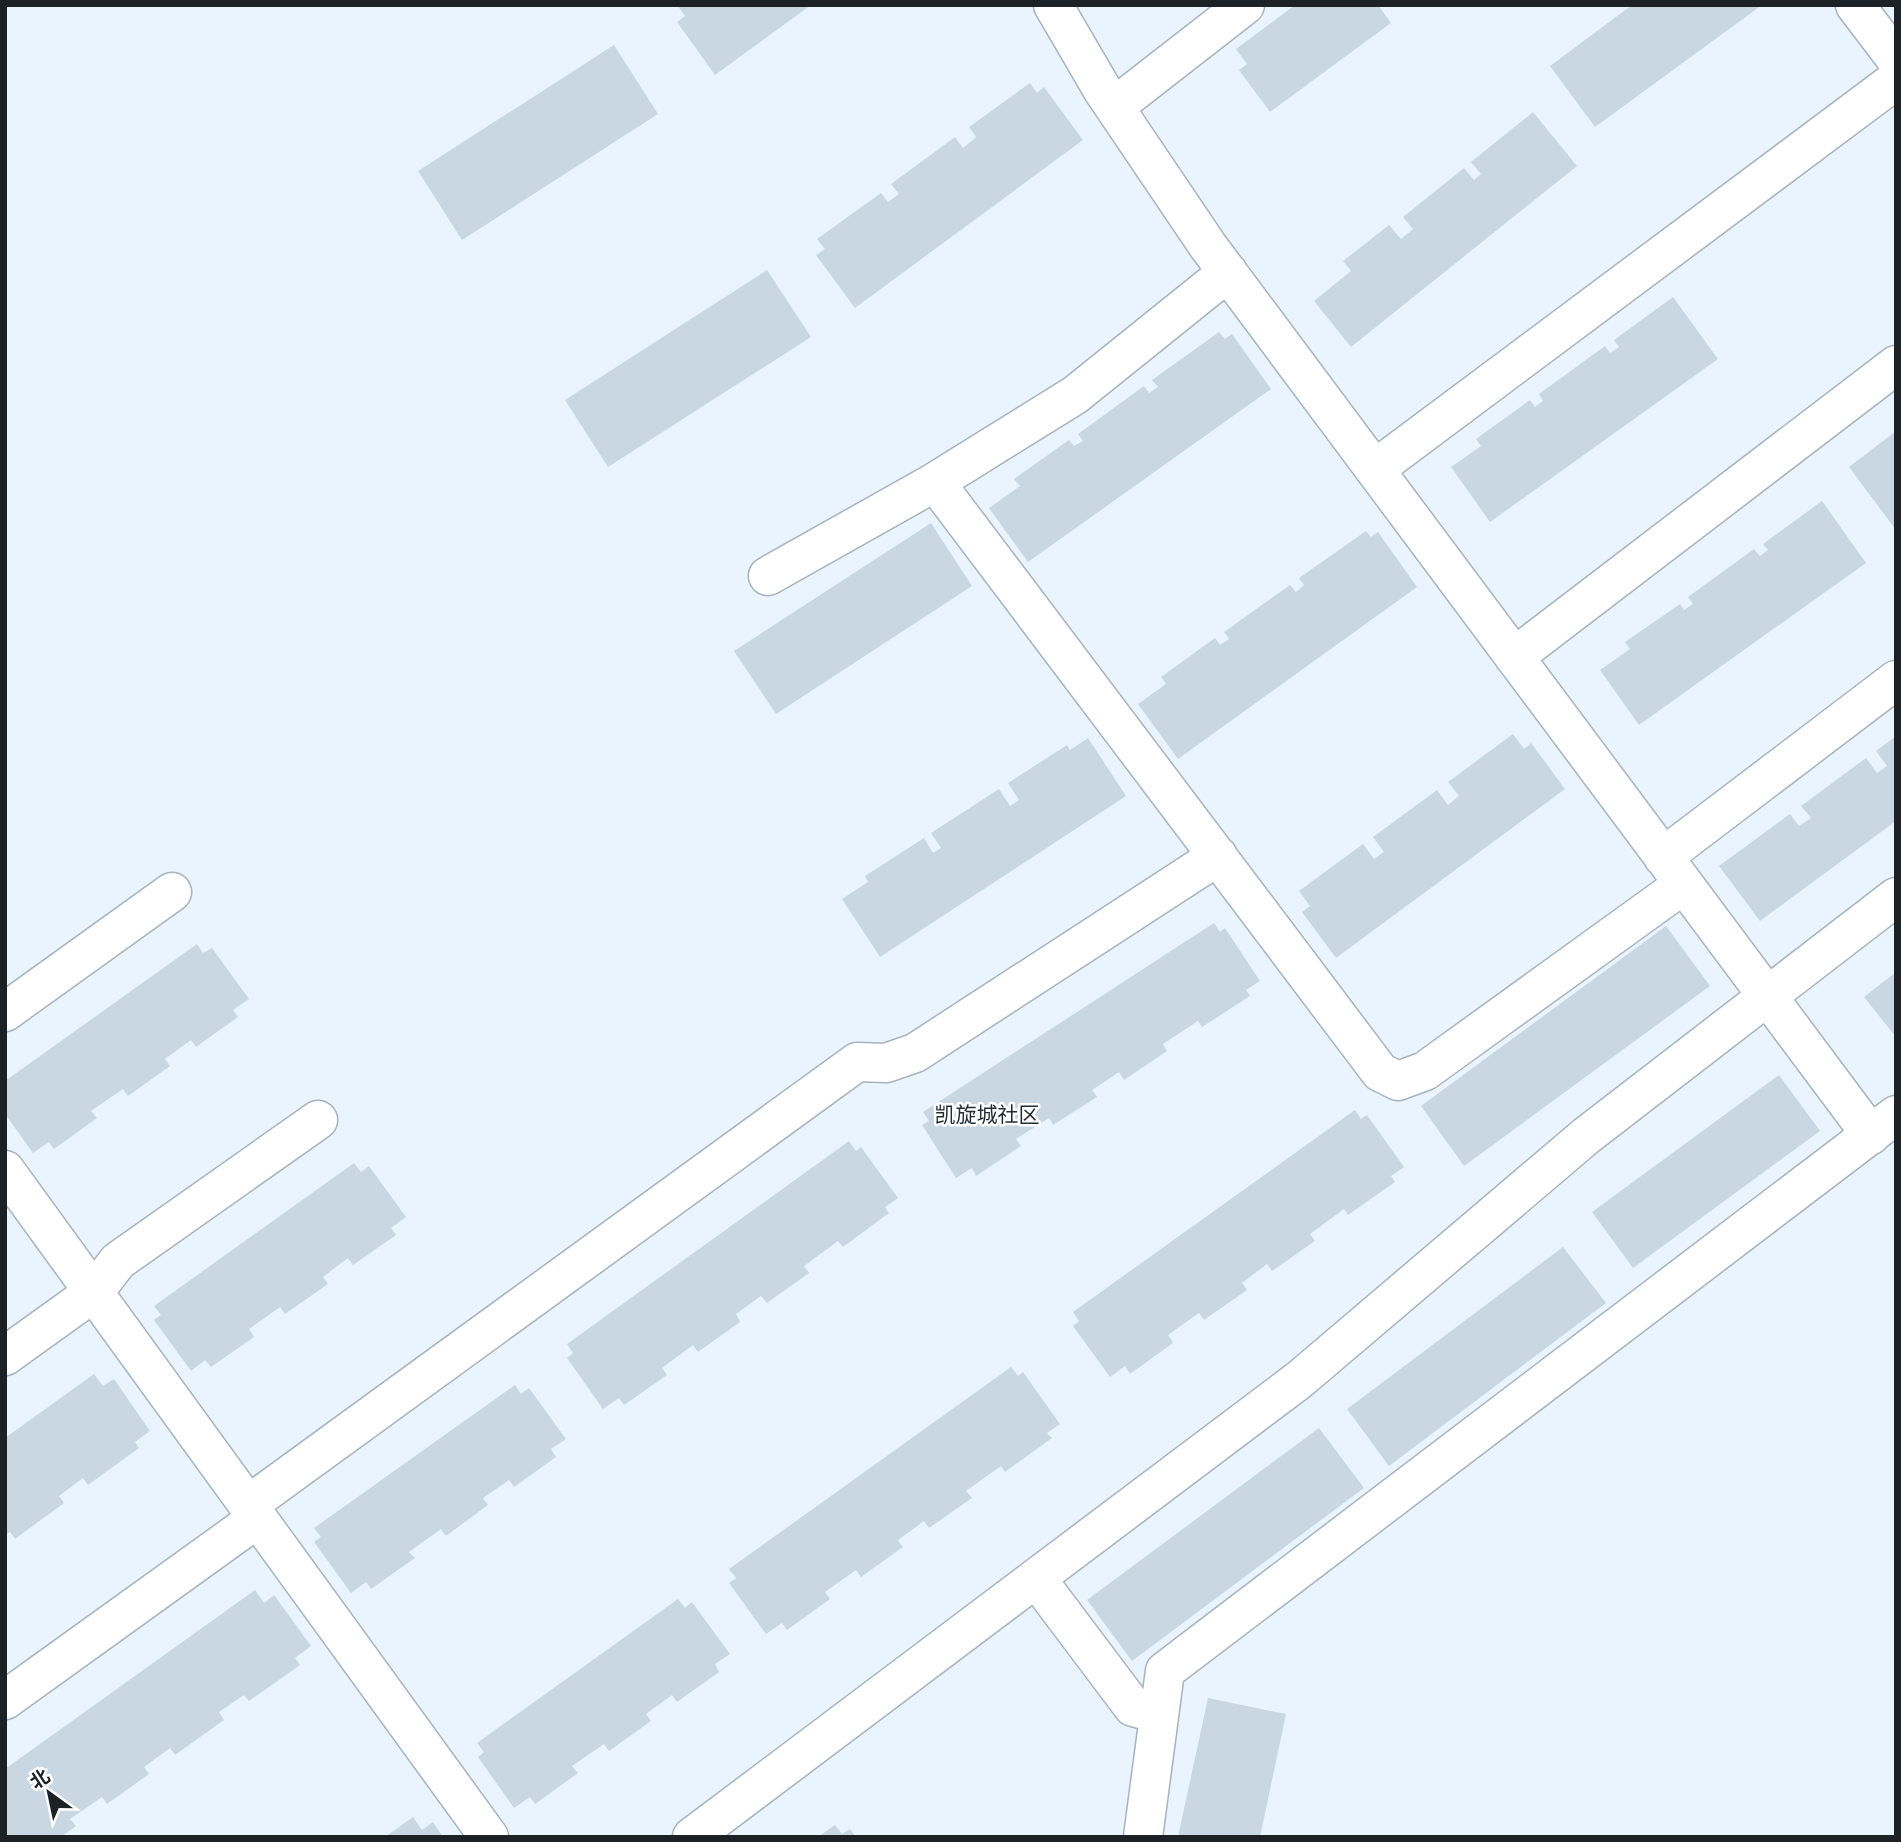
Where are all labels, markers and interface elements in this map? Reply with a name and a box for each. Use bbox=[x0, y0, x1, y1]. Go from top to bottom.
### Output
district label: 凯旋城社区 bbox=[935, 1102, 1040, 1127]
north arrow bbox=[14, 1758, 84, 1828]
text: 北 bbox=[26, 1764, 54, 1794]

